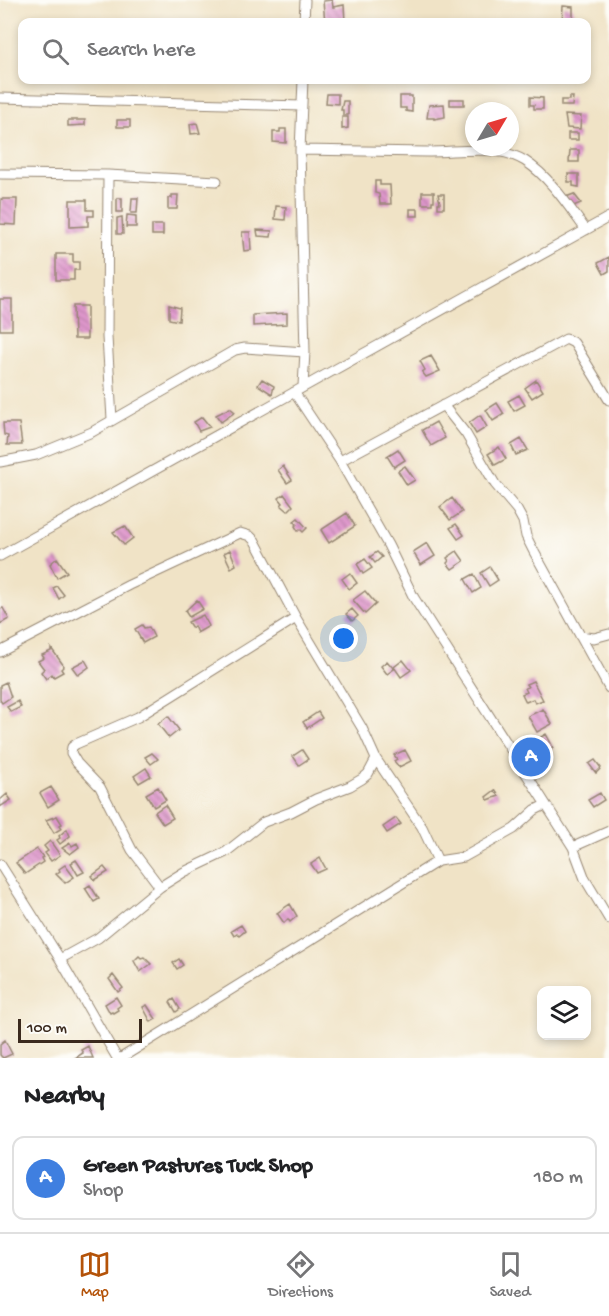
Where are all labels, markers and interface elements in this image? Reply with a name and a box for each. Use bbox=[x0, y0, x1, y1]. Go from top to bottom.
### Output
search box bbox=[18, 18, 591, 84]
icon: search bbox=[39, 35, 72, 68]
text: Search here bbox=[87, 38, 195, 64]
north arrow bbox=[465, 102, 519, 156]
your location bbox=[329, 624, 358, 653]
pin: A bbox=[512, 734, 550, 780]
map controls bbox=[537, 986, 591, 1040]
button: layers bbox=[537, 986, 591, 1040]
scale bar bbox=[18, 1016, 142, 1044]
text: 100 m bbox=[27, 1020, 67, 1039]
text: Nearby bbox=[24, 1082, 105, 1113]
text: Green Pastures Tuck Shop bbox=[83, 1154, 313, 1180]
text: A bbox=[40, 1167, 51, 1190]
text: 180 m bbox=[534, 1167, 583, 1190]
text: Shop bbox=[83, 1180, 123, 1203]
tab: Map bbox=[78, 1248, 111, 1303]
tab: Directions bbox=[268, 1248, 333, 1303]
tab: Saved bbox=[490, 1248, 531, 1303]

